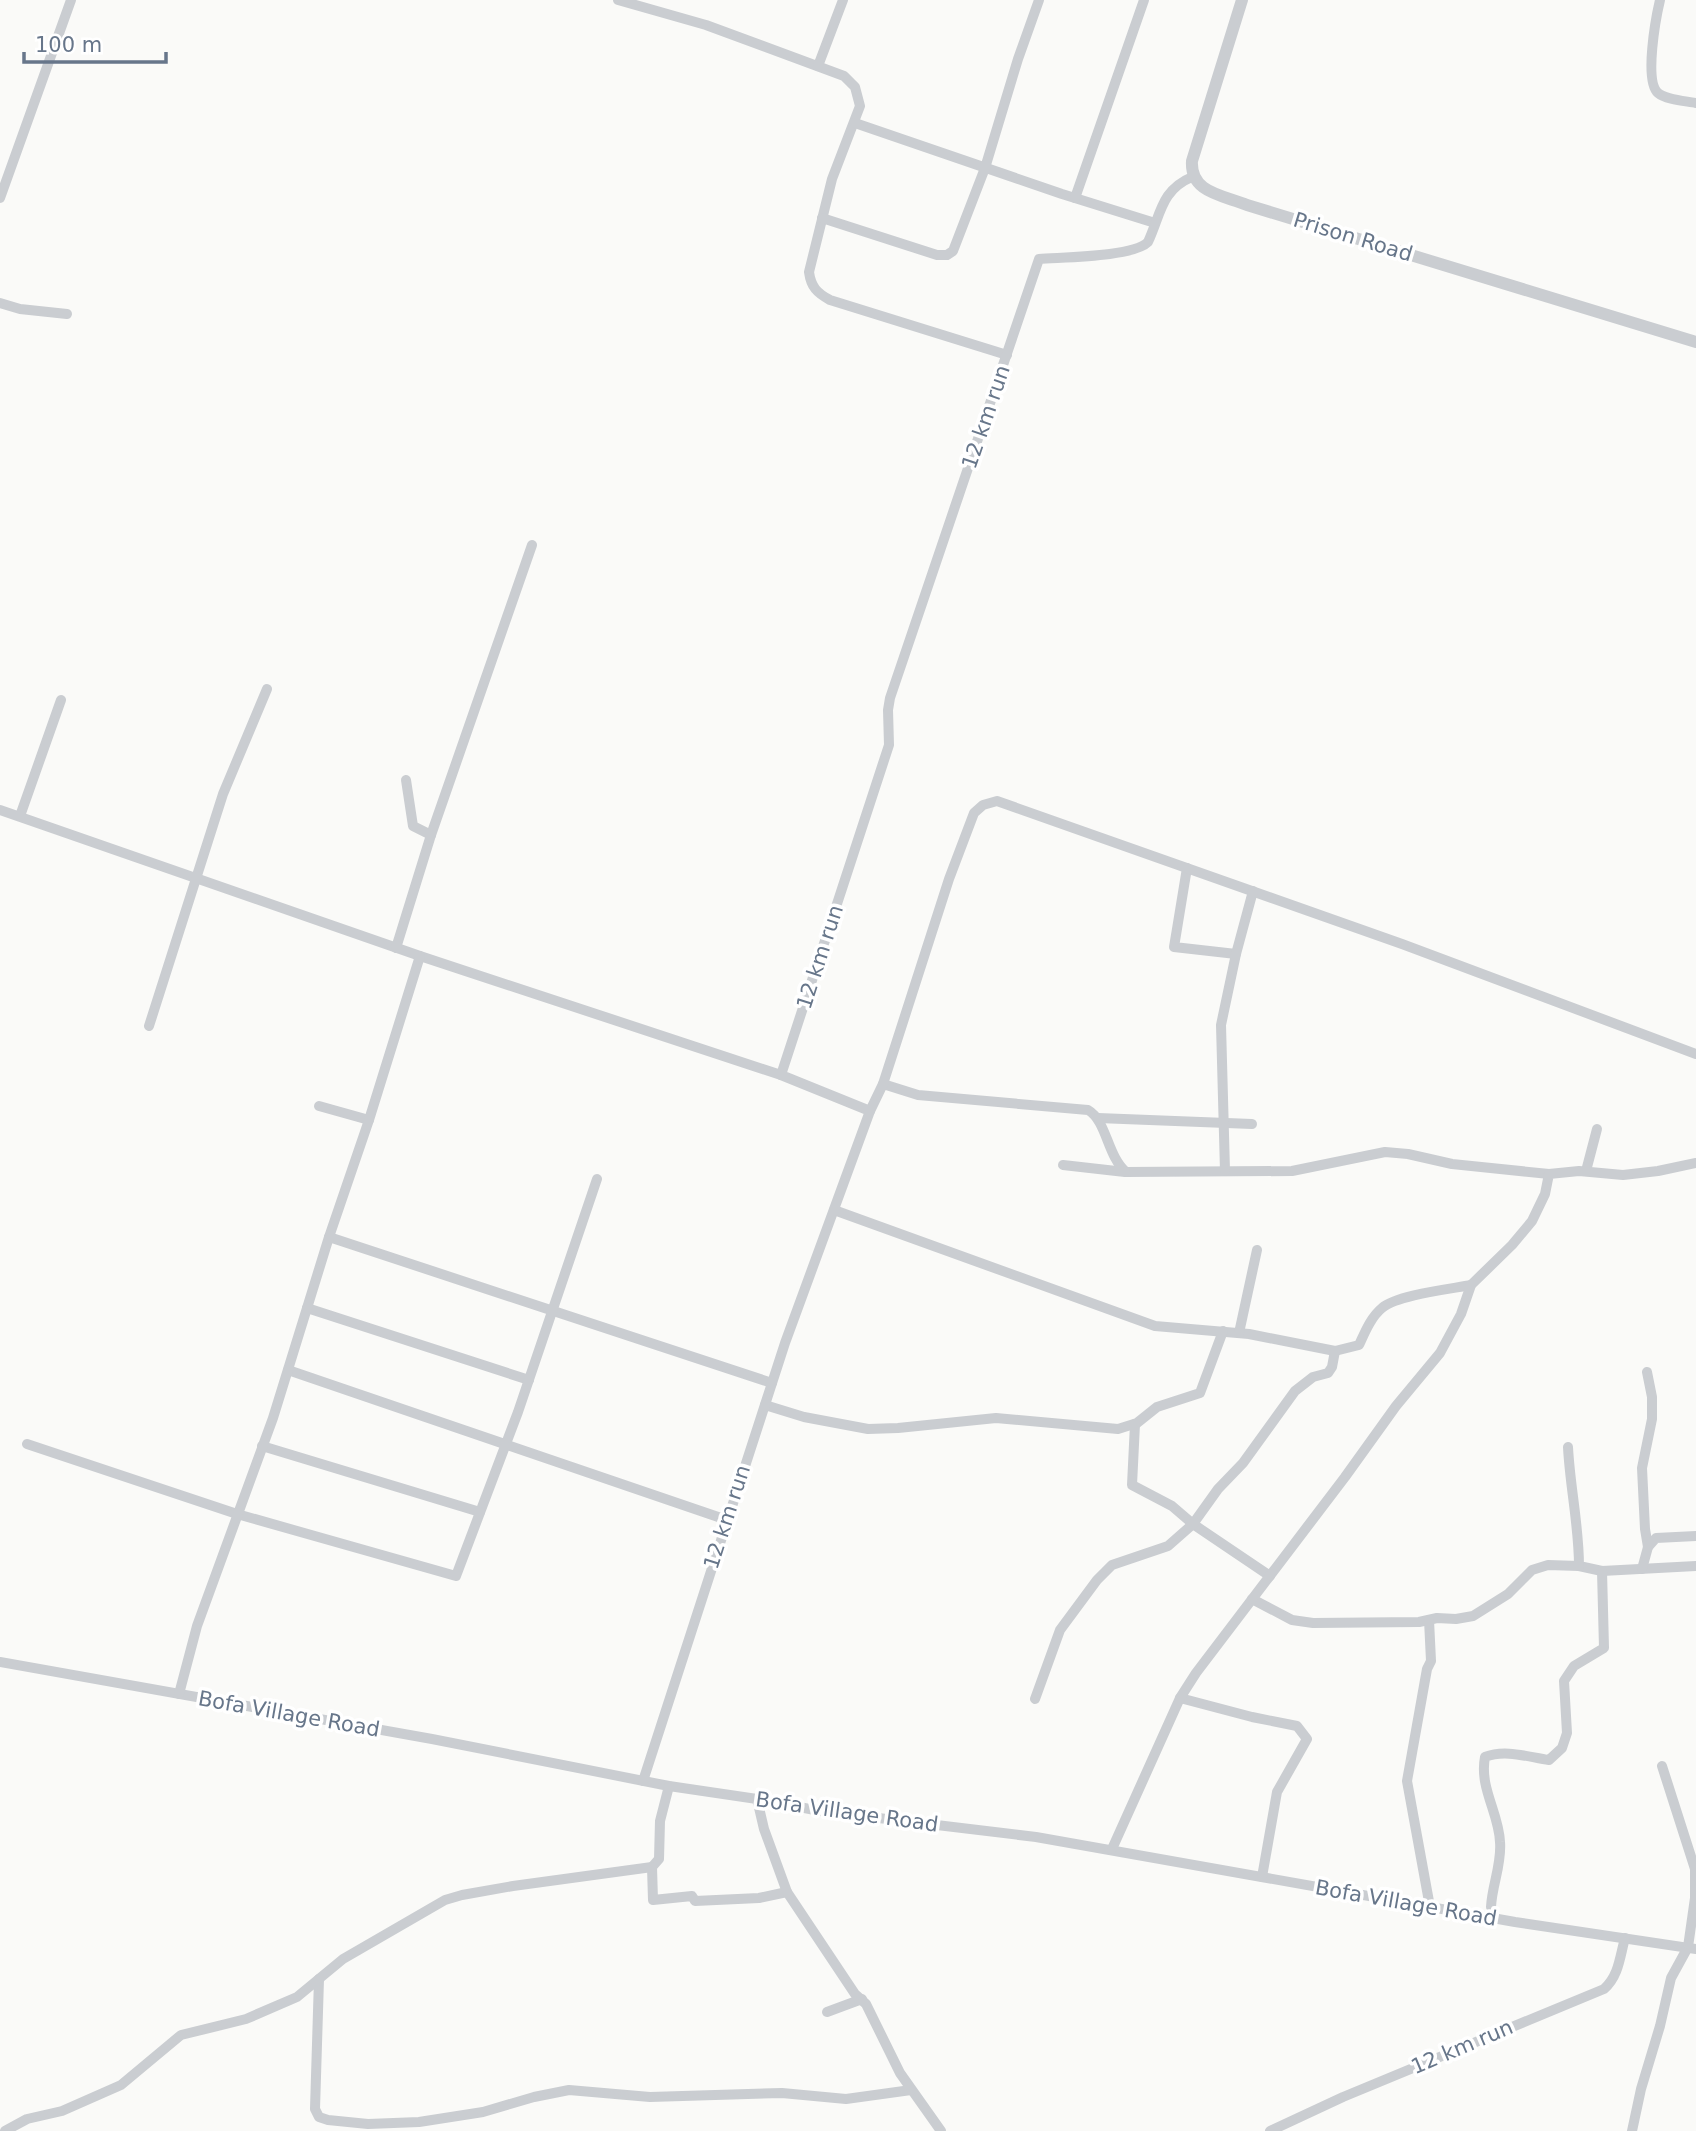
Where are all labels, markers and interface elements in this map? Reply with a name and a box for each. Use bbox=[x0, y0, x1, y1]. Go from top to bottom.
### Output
scale bar bbox=[24, 21, 166, 65]
text: 100 m bbox=[35, 33, 102, 57]
street label: Prison Road bbox=[1291, 208, 1415, 266]
street label: 12 km run bbox=[957, 362, 1015, 472]
street label: 12 km run bbox=[792, 902, 848, 1012]
street label: 12 km run bbox=[699, 1462, 755, 1572]
street label: Bofa Village Road bbox=[196, 1686, 382, 1742]
street label: Bofa Village Road bbox=[754, 1787, 940, 1837]
street label: Bofa Village Road bbox=[1313, 1875, 1499, 1931]
street label: 12 km run bbox=[1408, 2015, 1516, 2079]

